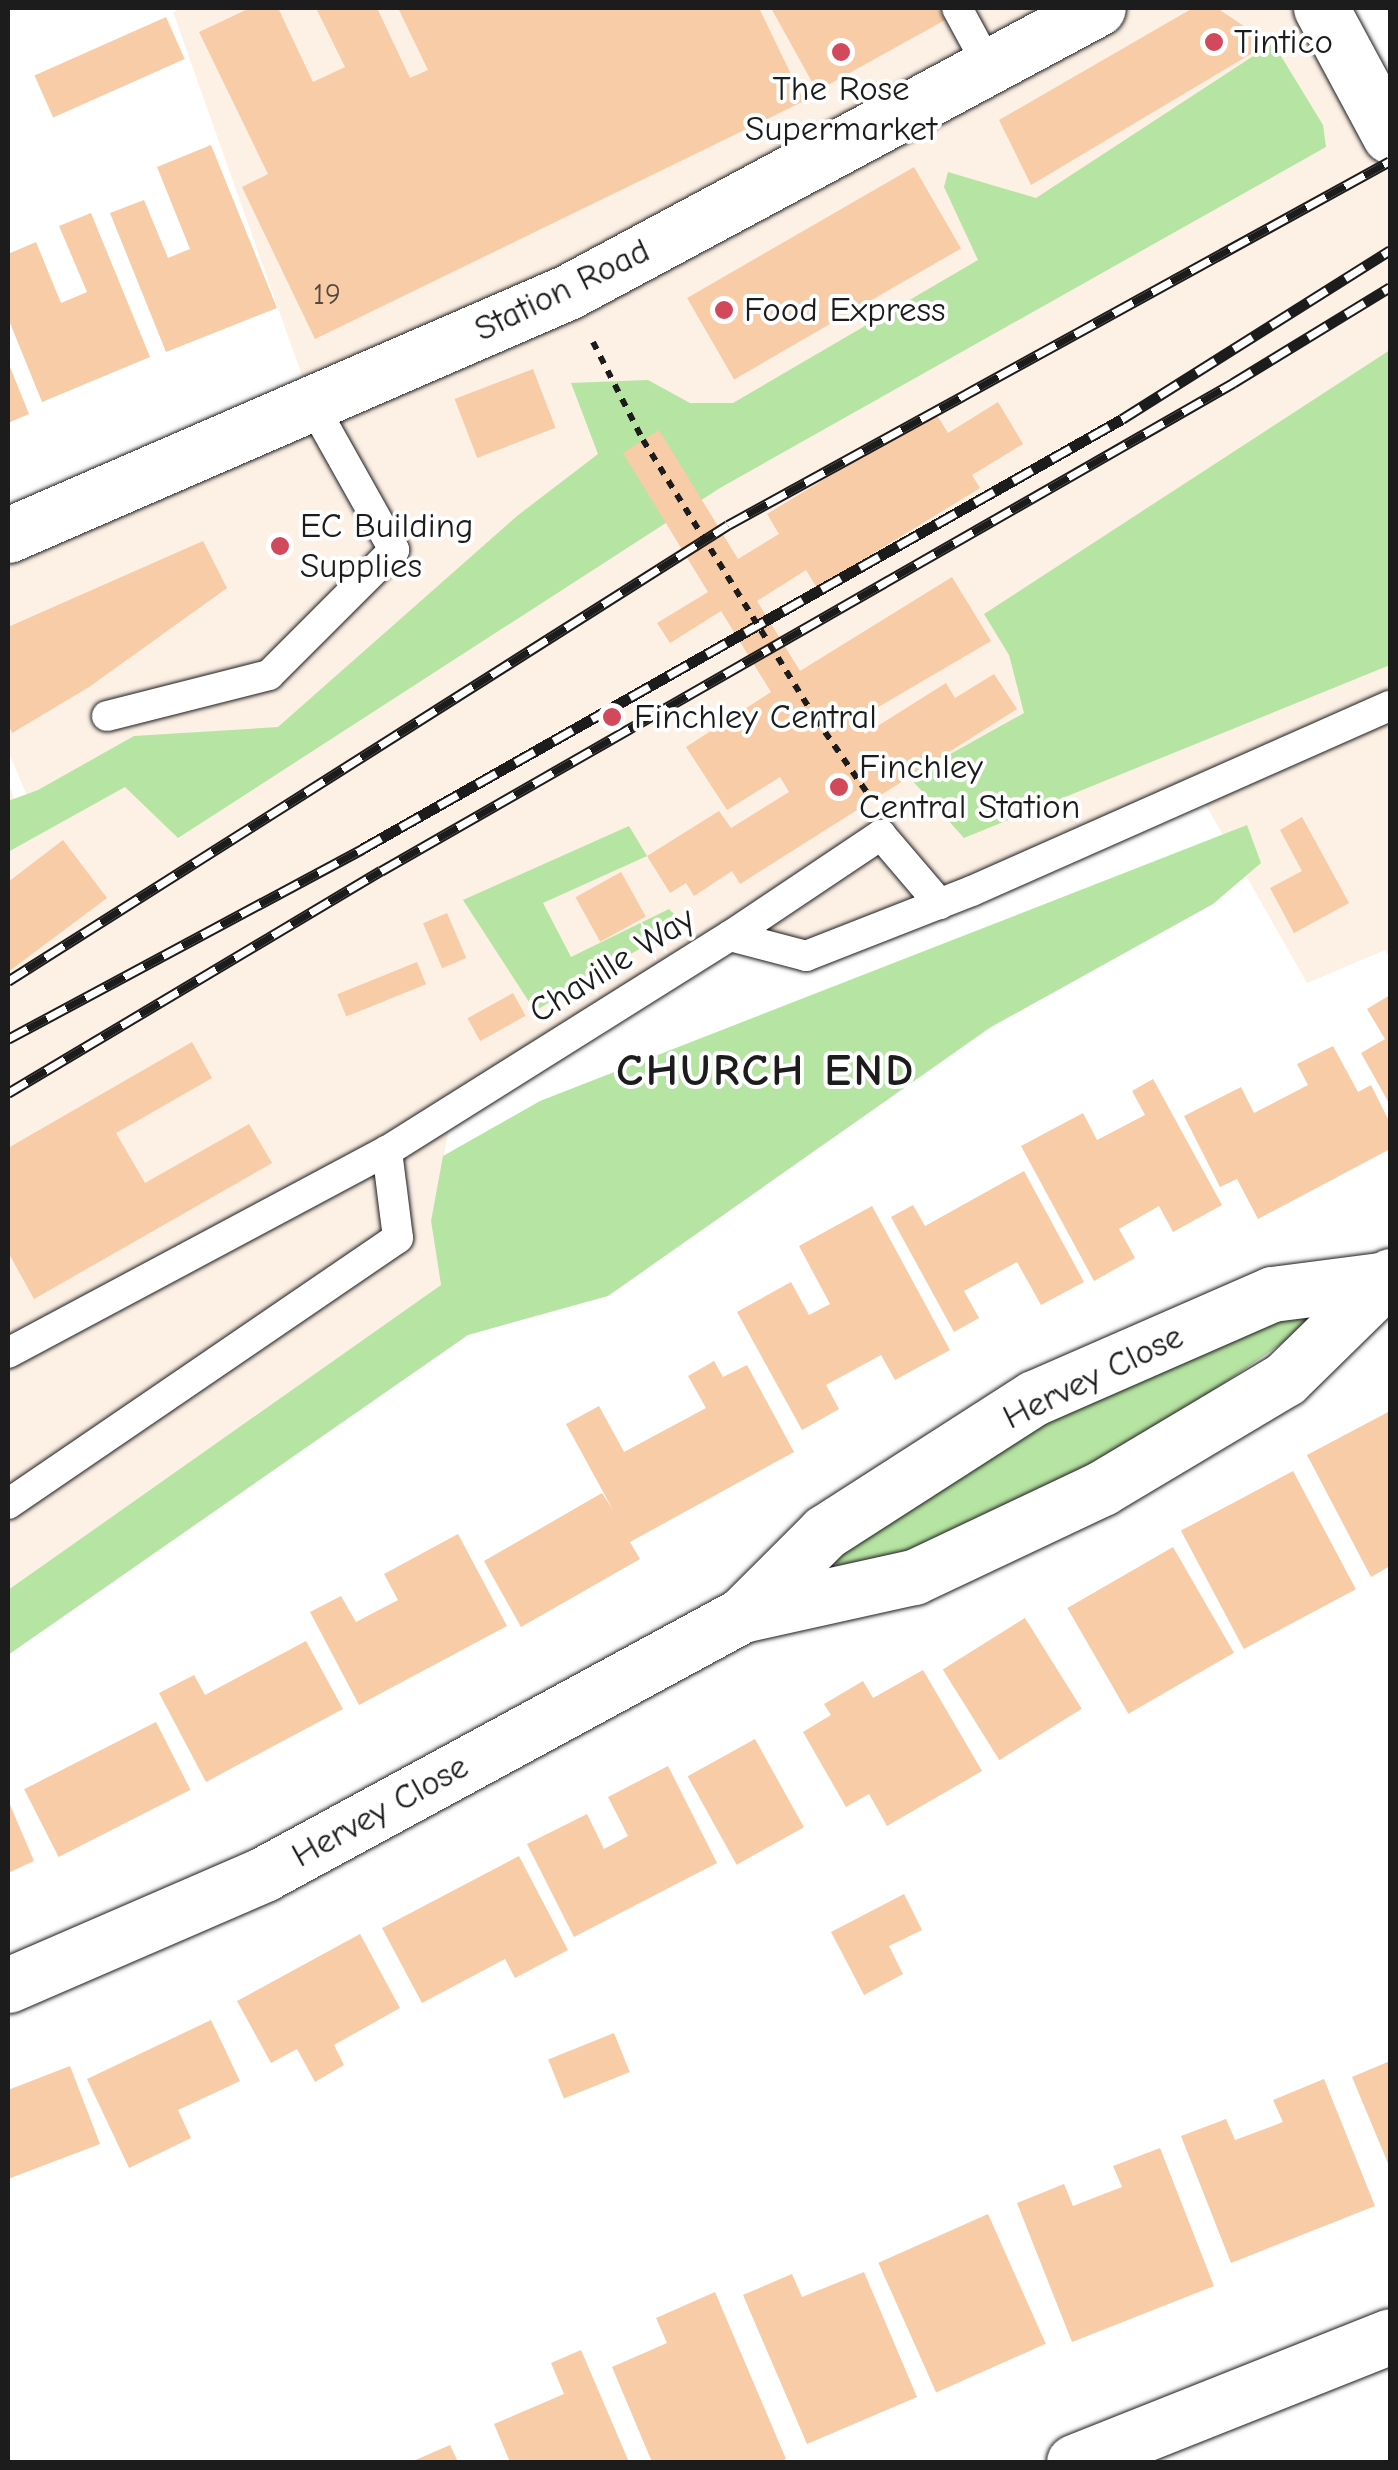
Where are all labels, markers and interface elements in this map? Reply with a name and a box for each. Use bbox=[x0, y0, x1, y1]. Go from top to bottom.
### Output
place label: Tintico bbox=[1234, 21, 1333, 63]
marker: Tintico bbox=[1203, 31, 1225, 53]
marker: The Rose Supermarket bbox=[830, 41, 852, 63]
place label: The Rose Supermarket bbox=[745, 68, 937, 150]
street label: Station Road bbox=[468, 230, 656, 350]
house number: 19 bbox=[313, 277, 341, 313]
place label: Food Express bbox=[744, 289, 946, 331]
marker: Food Express bbox=[713, 299, 735, 321]
place label: EC Building Supplies bbox=[300, 505, 474, 587]
marker: EC Building Supplies bbox=[269, 535, 291, 557]
place label: Finchley Central bbox=[634, 696, 877, 738]
marker: Finchley Central bbox=[599, 704, 625, 730]
place label: Finchley Central Station bbox=[859, 746, 1080, 828]
marker: Finchley Central Station bbox=[828, 776, 850, 798]
street label: Chaville Way bbox=[522, 898, 702, 1032]
district label: CHURCH END bbox=[616, 1044, 916, 1098]
street label: Hervey Close bbox=[996, 1315, 1190, 1439]
street label: Hervey Close bbox=[285, 1745, 475, 1877]

